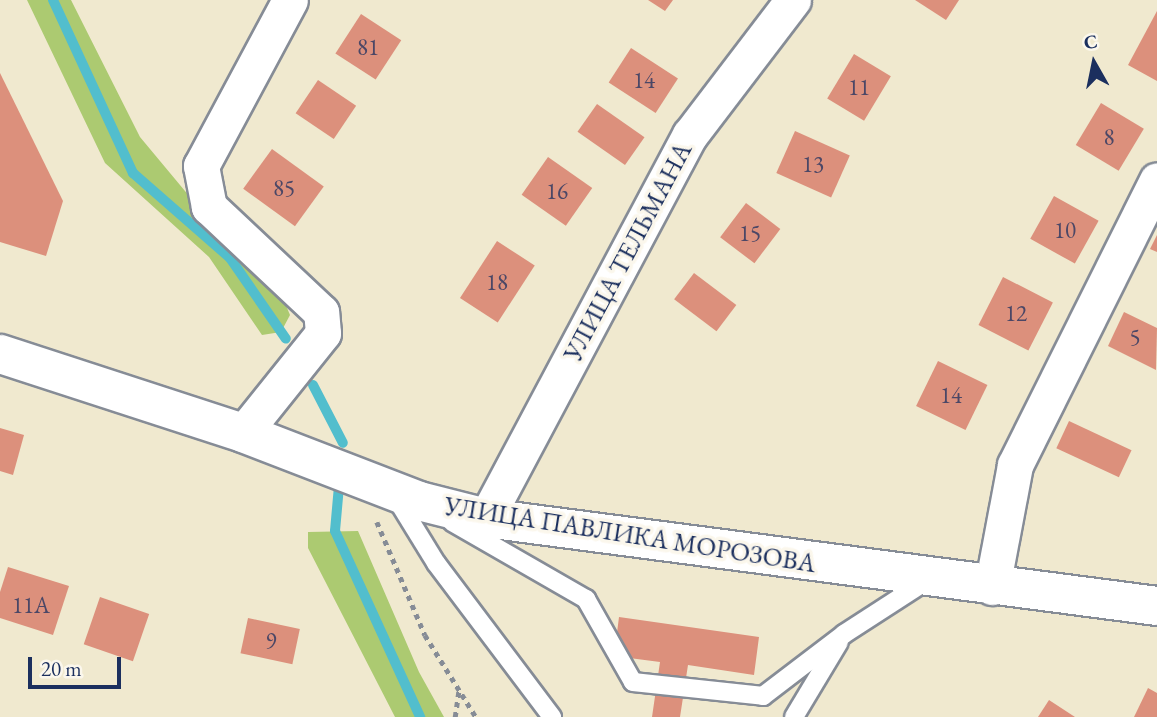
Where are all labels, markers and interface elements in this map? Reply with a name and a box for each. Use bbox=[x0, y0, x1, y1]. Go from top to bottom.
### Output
north arrow bbox=[1059, 28, 1129, 98]
text: С bbox=[1082, 28, 1099, 55]
house number: 81 bbox=[357, 33, 379, 61]
house number: 14 bbox=[633, 66, 655, 94]
house number: 11 bbox=[848, 73, 870, 101]
house number: 8 bbox=[1103, 123, 1115, 151]
street label: УЛИЦА ТЕЛЬМАНА bbox=[557, 137, 699, 367]
house number: 13 bbox=[802, 150, 824, 178]
house number: 85 bbox=[273, 174, 295, 202]
house number: 16 bbox=[546, 177, 568, 205]
house number: 10 bbox=[1054, 216, 1076, 244]
house number: 15 bbox=[739, 219, 761, 247]
house number: 18 bbox=[486, 268, 508, 296]
house number: 12 bbox=[1005, 299, 1027, 327]
house number: 5 bbox=[1129, 323, 1141, 351]
house number: 14 bbox=[940, 381, 962, 409]
street label: УЛИЦА ПАВЛИКА МОРОЗОВА bbox=[442, 490, 818, 580]
house number: 11А bbox=[12, 591, 50, 619]
house number: 9 bbox=[265, 627, 277, 655]
scale bar bbox=[32, 644, 124, 688]
text: 20 m bbox=[41, 655, 82, 682]

